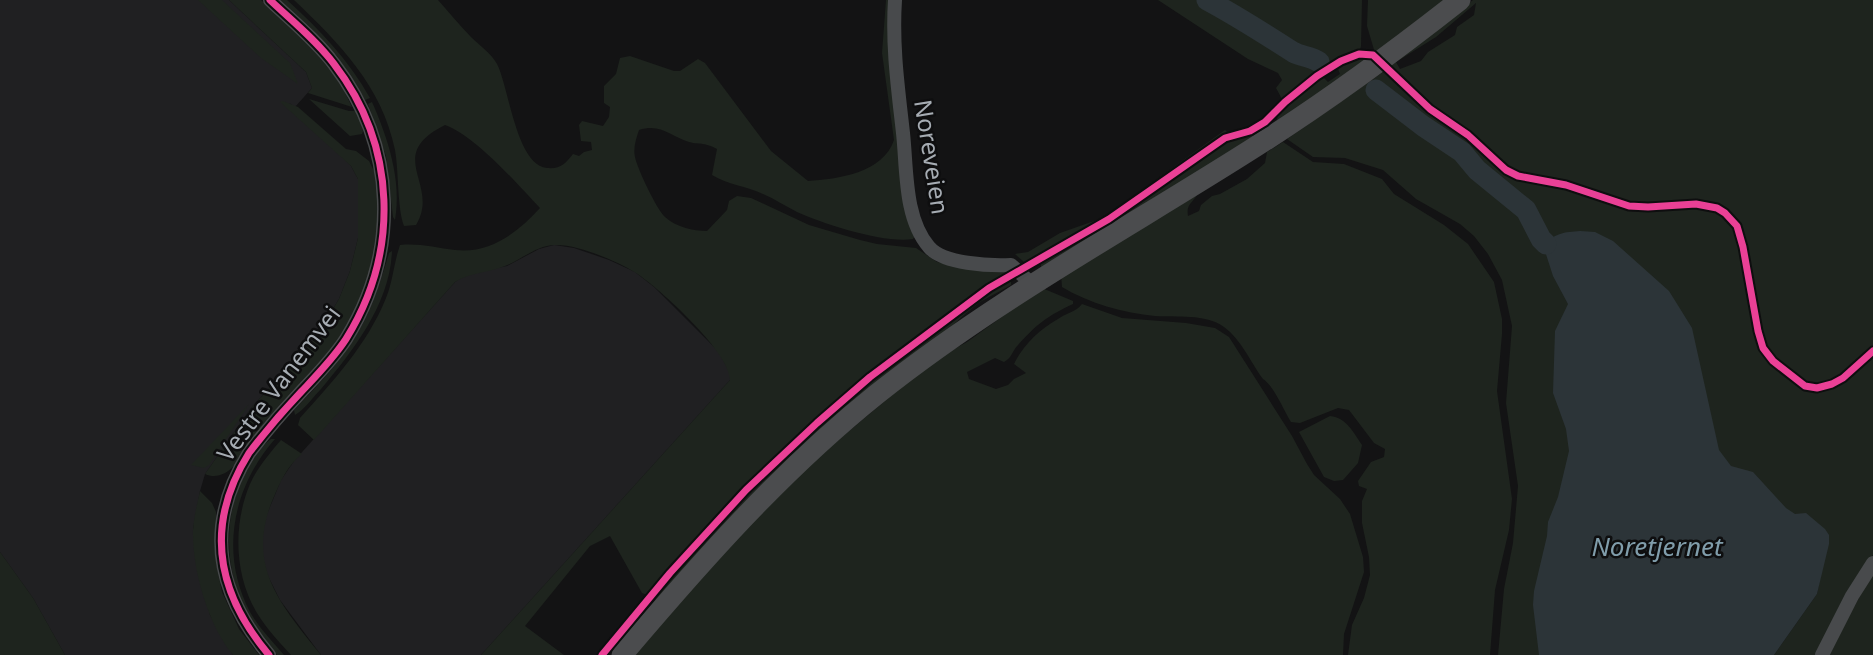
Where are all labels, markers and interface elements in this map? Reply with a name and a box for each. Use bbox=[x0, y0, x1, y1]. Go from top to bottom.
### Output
street label: Noreveien bbox=[907, 97, 958, 216]
street label: Vestre Vanemvei bbox=[208, 299, 347, 468]
water label: Noretjernet bbox=[1591, 528, 1724, 564]

